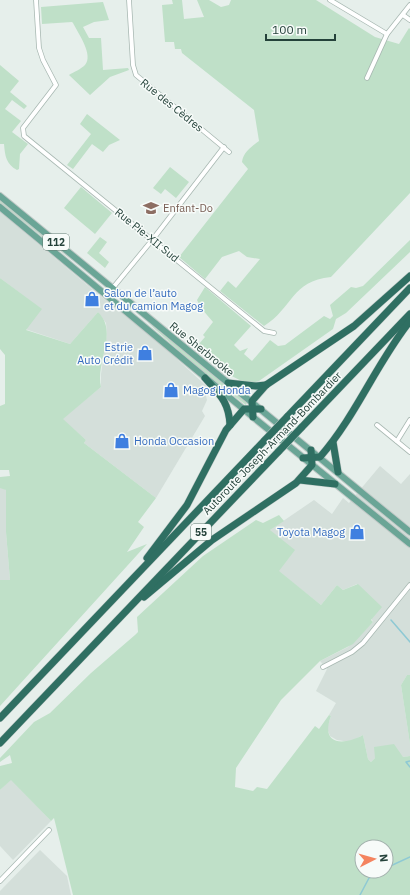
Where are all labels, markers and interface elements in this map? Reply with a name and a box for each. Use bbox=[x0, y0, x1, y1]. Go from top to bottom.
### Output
scale bar bbox=[266, 16, 335, 42]
text: 100 m bbox=[272, 22, 307, 37]
street label: Rue des Cèdres bbox=[138, 75, 206, 135]
school or university icon: Enfant-Do bbox=[142, 199, 160, 217]
place label: Enfant-Do bbox=[163, 201, 213, 215]
street label: Rue Pie-XII Sud bbox=[112, 205, 182, 265]
road number: 112 bbox=[43, 234, 69, 250]
place label: Salon de l’auto et du camion Magog bbox=[104, 286, 203, 313]
shop icon: Salon de l’auto et du camion Magog bbox=[83, 290, 101, 308]
street label: Rue Sherbrooke bbox=[167, 319, 237, 379]
place label: Estrie Auto Crédit bbox=[77, 340, 133, 367]
shop icon: Estrie Auto Crédit bbox=[136, 344, 154, 362]
street label: Autoroute Joseph-Armand-Bombardier bbox=[200, 368, 344, 518]
shop icon: Magog Honda bbox=[162, 381, 180, 399]
place label: Magog Honda bbox=[183, 383, 251, 397]
shop icon: Honda Occasion bbox=[113, 432, 131, 450]
place label: Honda Occasion bbox=[134, 434, 214, 448]
shop icon: Toyota Magog bbox=[348, 523, 366, 541]
road number: 55 bbox=[191, 524, 211, 540]
place label: Toyota Magog bbox=[277, 525, 345, 539]
north arrow bbox=[354, 839, 394, 879]
text: N bbox=[377, 853, 391, 863]

